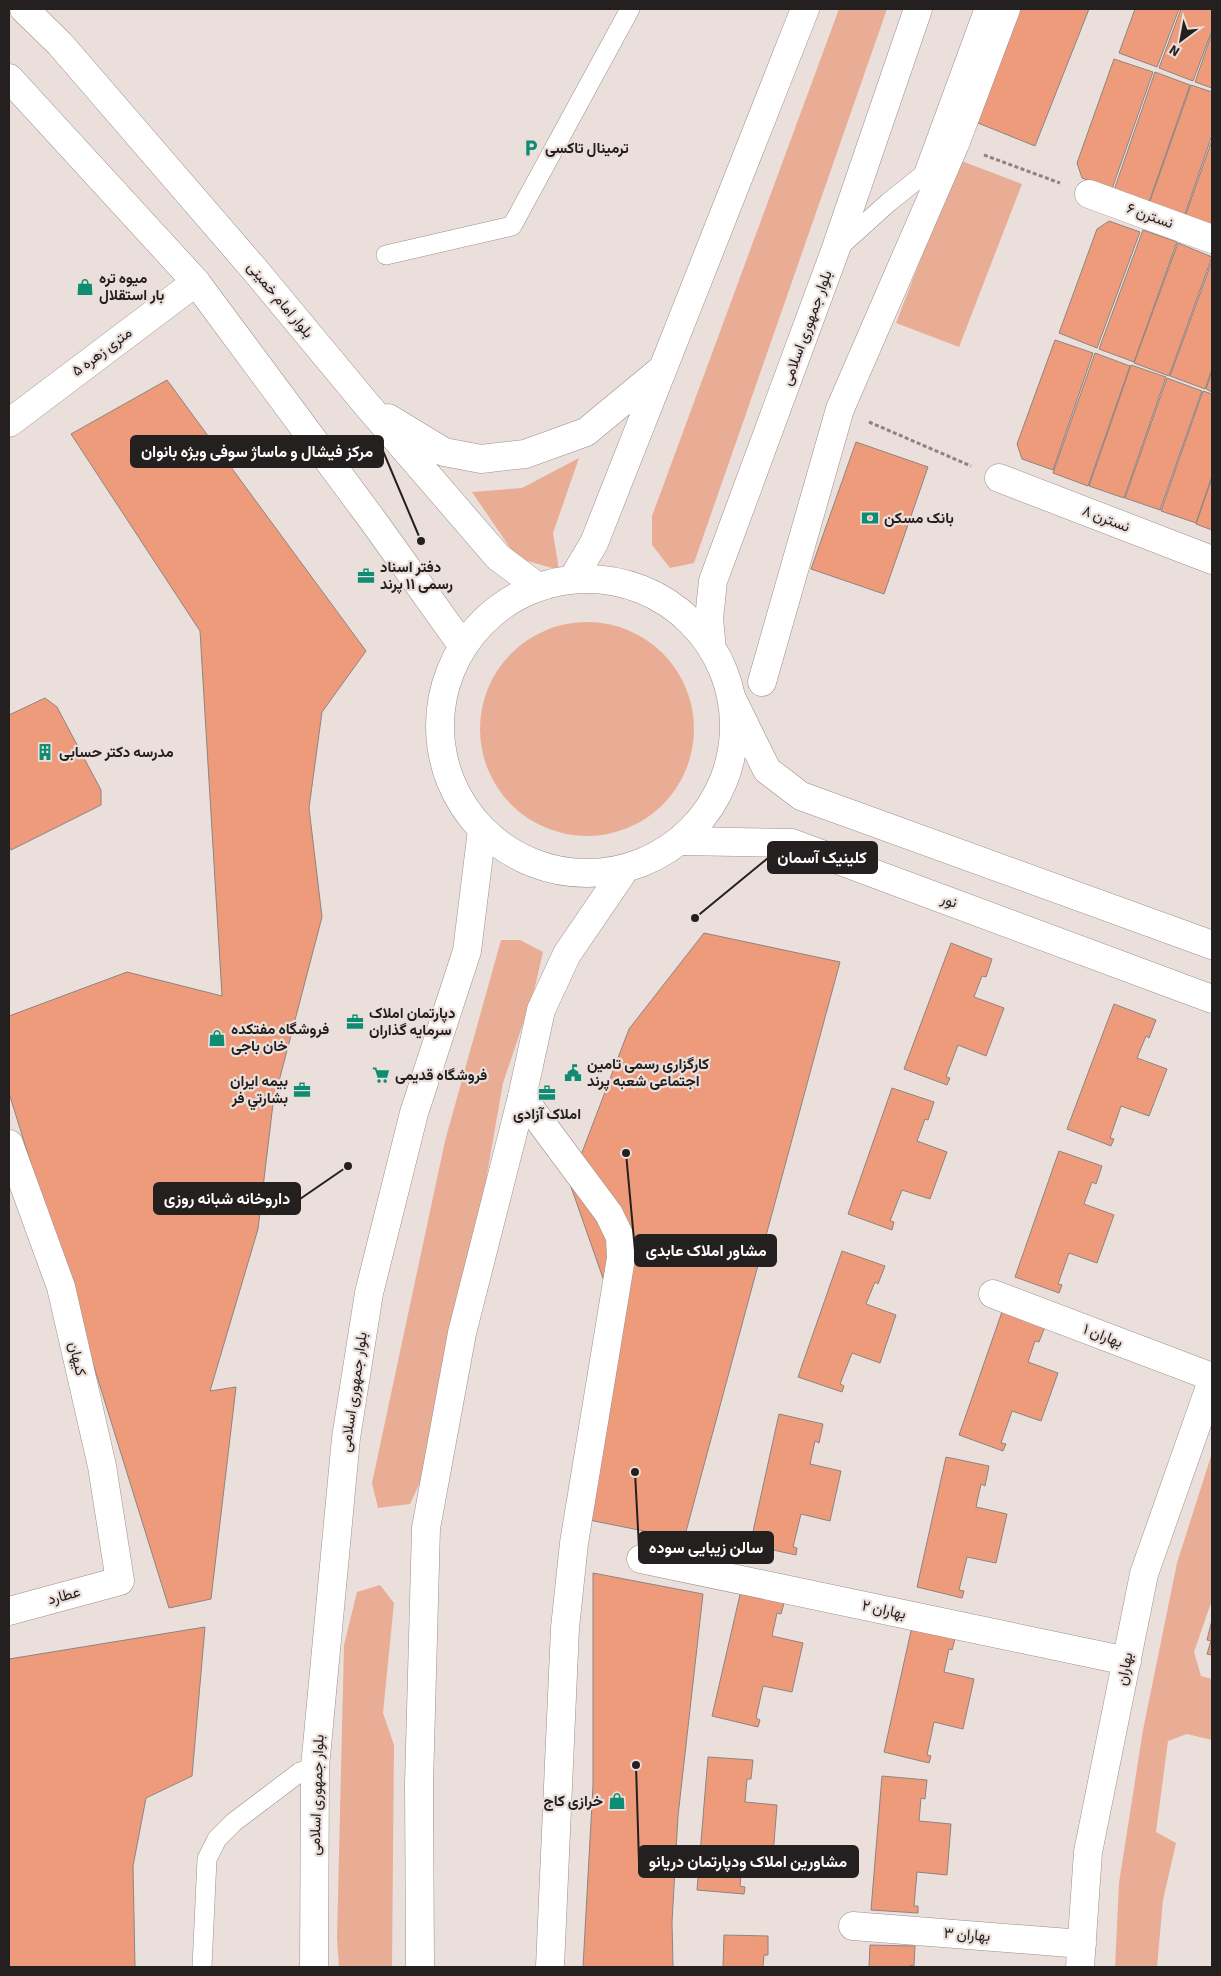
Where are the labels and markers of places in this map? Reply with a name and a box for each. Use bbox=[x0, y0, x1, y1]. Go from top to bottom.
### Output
parking icon: ترمینال تاکسی bbox=[521, 138, 541, 158]
place label: ترمینال تاکسی bbox=[545, 138, 629, 159]
place label: میوه تره بار استقلال bbox=[99, 268, 164, 306]
shop icon: میوه تره بار استقلال bbox=[75, 277, 95, 297]
callout: مرکز فیشال و ماساژ سوفی ویژه بانوان bbox=[131, 436, 383, 467]
bank icon: بانک مسکن bbox=[860, 508, 880, 528]
place label: بانک مسکن bbox=[884, 508, 954, 529]
place label: دفتر اسناد رسمی ۱۱ پرند bbox=[380, 557, 453, 595]
office icon: دفتر اسناد رسمی ۱۱ پرند bbox=[356, 566, 376, 586]
building icon: مدرسه دکتر حسابی bbox=[35, 742, 55, 762]
place label: مدرسه دکتر حسابی bbox=[59, 742, 174, 763]
callout: کلینیک آسمان bbox=[768, 842, 877, 873]
place label: دپارتمان املاک سرمایه گذاران bbox=[369, 1003, 455, 1041]
office icon: دپارتمان املاک سرمایه گذاران bbox=[345, 1012, 365, 1032]
place label: فروشگاه مفتکده خان باجی bbox=[231, 1019, 329, 1057]
shop icon: فروشگاه مفتکده خان باجی bbox=[207, 1028, 227, 1048]
place label: کارگزاری رسمی تامین اجتماعی شعبه پرند bbox=[587, 1054, 709, 1092]
public building icon: کارگزاری رسمی تامین اجتماعی شعبه پرند bbox=[563, 1063, 583, 1083]
supermarket icon: فروشگاه قدیمی bbox=[371, 1065, 391, 1085]
place label: فروشگاه قدیمی bbox=[395, 1065, 487, 1086]
place label: بيمه ايران بشارتي فر bbox=[230, 1071, 288, 1111]
office icon: بيمه ايران بشارتي فر bbox=[292, 1080, 312, 1100]
office icon: املاک آزادی bbox=[537, 1083, 557, 1103]
place label: املاک آزادی bbox=[513, 1104, 581, 1125]
callout: داروخانه شبانه روزی bbox=[154, 1183, 300, 1214]
callout: مشاور املاک عابدی bbox=[635, 1235, 776, 1266]
callout: سالن زیبایی سوده bbox=[639, 1532, 773, 1563]
place label: خرازی کاج bbox=[543, 1791, 603, 1812]
shop icon: خرازی کاج bbox=[607, 1791, 627, 1811]
callout: مشاورین املاک ودپارتمان دریانو bbox=[639, 1846, 858, 1877]

